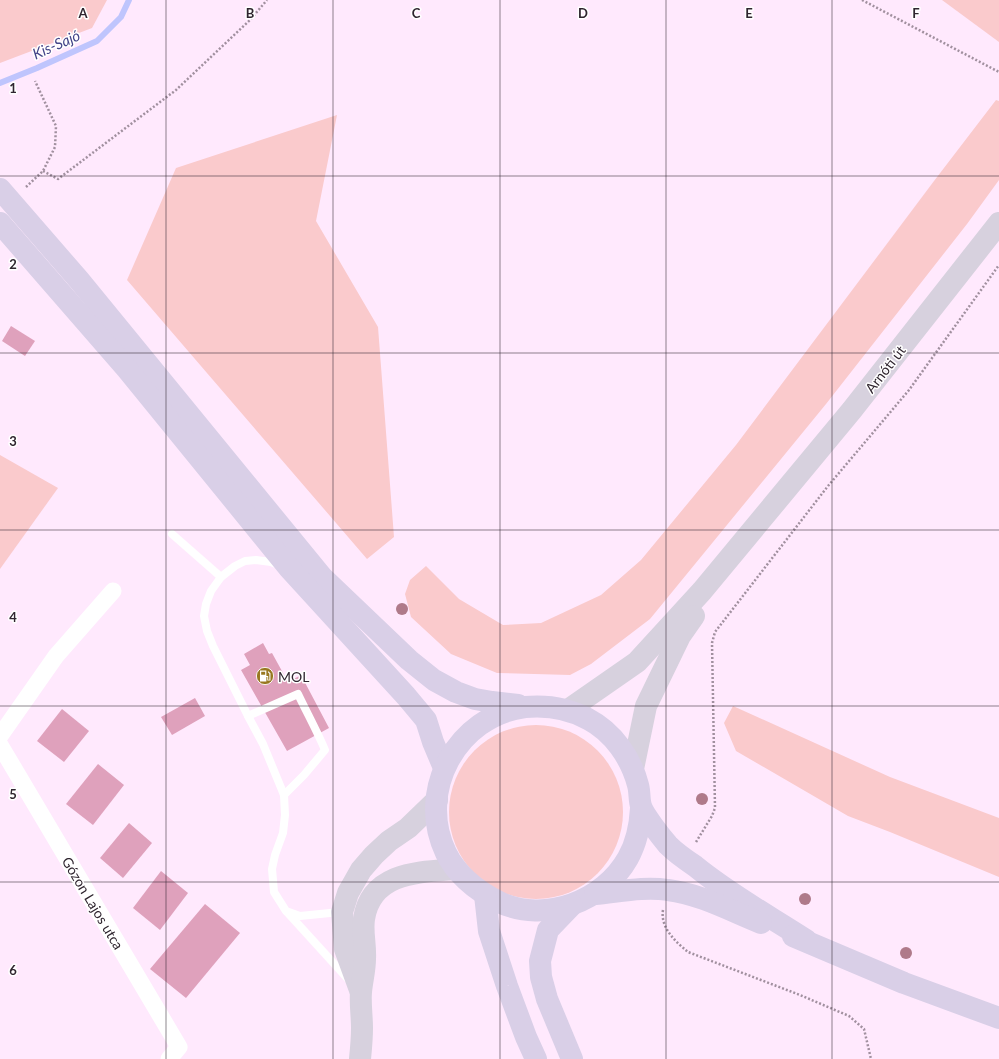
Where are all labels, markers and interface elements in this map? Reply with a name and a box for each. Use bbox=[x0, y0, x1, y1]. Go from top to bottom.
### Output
text: A bbox=[77, 5, 88, 21]
text: B bbox=[246, 5, 255, 21]
text: C bbox=[412, 5, 421, 21]
text: D bbox=[578, 5, 588, 21]
text: E bbox=[745, 5, 753, 21]
text: F bbox=[912, 5, 920, 21]
water label: Kis-Sajó bbox=[29, 25, 83, 62]
text: 1 bbox=[9, 80, 17, 96]
text: 2 bbox=[9, 256, 17, 272]
street label: Arnóti út bbox=[861, 342, 909, 396]
text: 3 bbox=[9, 433, 17, 449]
text: 4 bbox=[9, 609, 17, 625]
fuel station icon: MOL bbox=[255, 666, 275, 686]
place label: MOL bbox=[278, 668, 309, 685]
text: 5 bbox=[9, 786, 17, 802]
street label: Gózon Lajos utca bbox=[59, 854, 127, 952]
text: 6 bbox=[9, 962, 17, 978]

